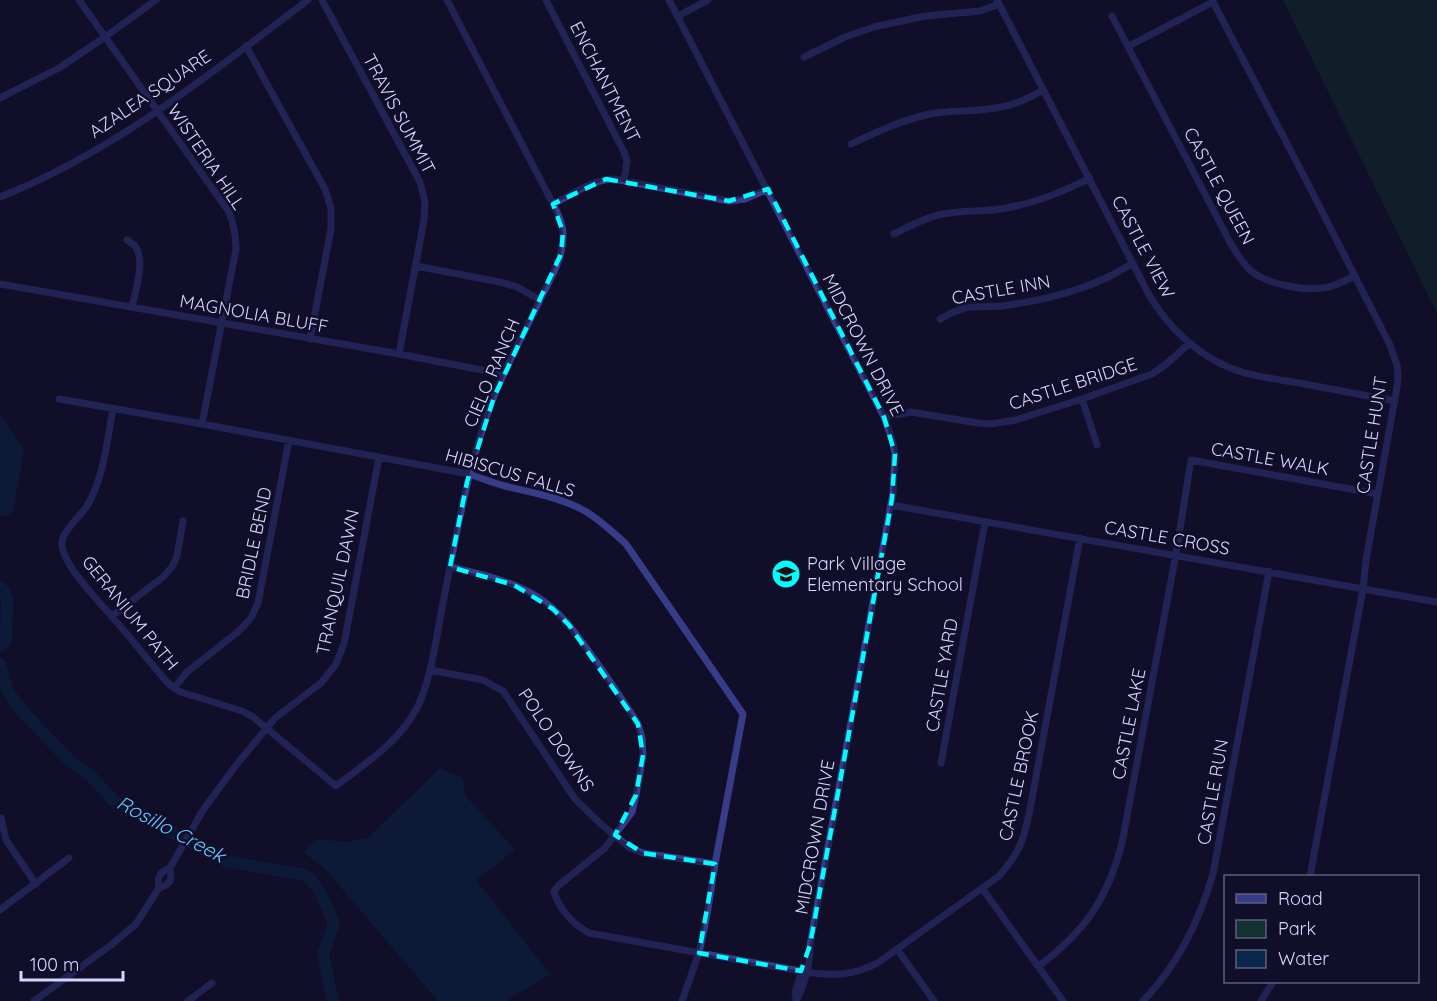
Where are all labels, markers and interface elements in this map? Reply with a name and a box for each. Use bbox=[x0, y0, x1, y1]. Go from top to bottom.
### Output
street label: ENCHANTMENT bbox=[565, 17, 646, 146]
street label: AZALEA SQUARE bbox=[84, 44, 215, 143]
street label: TRAVIS SUMMIT bbox=[358, 50, 441, 178]
street label: WISTERIA HILL bbox=[163, 99, 251, 214]
street label: CASTLE QUEEN bbox=[1179, 123, 1260, 248]
street label: CASTLE VIEW bbox=[1107, 191, 1180, 302]
street label: MIDCROWN DRIVE bbox=[818, 270, 909, 420]
street label: CASTLE INN bbox=[950, 270, 1052, 309]
street label: MAGNOLIA BLUFF bbox=[178, 289, 330, 338]
street label: CIELO RANCH bbox=[458, 315, 525, 431]
street label: CASTLE BRIDGE bbox=[1006, 352, 1140, 415]
street label: CASTLE HUNT bbox=[1351, 374, 1392, 495]
street label: CASTLE WALK bbox=[1209, 437, 1331, 480]
street label: HIBISCUS FALLS bbox=[443, 443, 578, 502]
street label: BRIDLE BEND bbox=[230, 485, 277, 601]
street label: TRANQUIL DAWN bbox=[311, 507, 364, 657]
street label: CASTLE CROSS bbox=[1103, 515, 1232, 560]
street label: GERANIUM PATH bbox=[77, 551, 184, 675]
place label: Park Village Elementary School bbox=[807, 552, 963, 596]
school or university icon: Park Village Elementary School bbox=[770, 558, 802, 590]
street label: CASTLE YARD bbox=[920, 616, 963, 734]
street label: CASTLE LAKE bbox=[1106, 666, 1151, 781]
street label: POLO DOWNS bbox=[513, 684, 599, 796]
street label: CASTLE BROOK bbox=[993, 709, 1044, 843]
street label: CASTLE RUN bbox=[1192, 737, 1233, 847]
street label: MIDCROWN DRIVE bbox=[790, 758, 839, 916]
water label: Rosillo Creek bbox=[113, 790, 232, 869]
legend bbox=[1224, 875, 1419, 983]
text: Road bbox=[1278, 887, 1323, 910]
text: Park bbox=[1278, 917, 1316, 940]
scale bar bbox=[21, 944, 123, 982]
text: Water bbox=[1278, 947, 1329, 970]
text: 100 m bbox=[30, 953, 79, 976]

